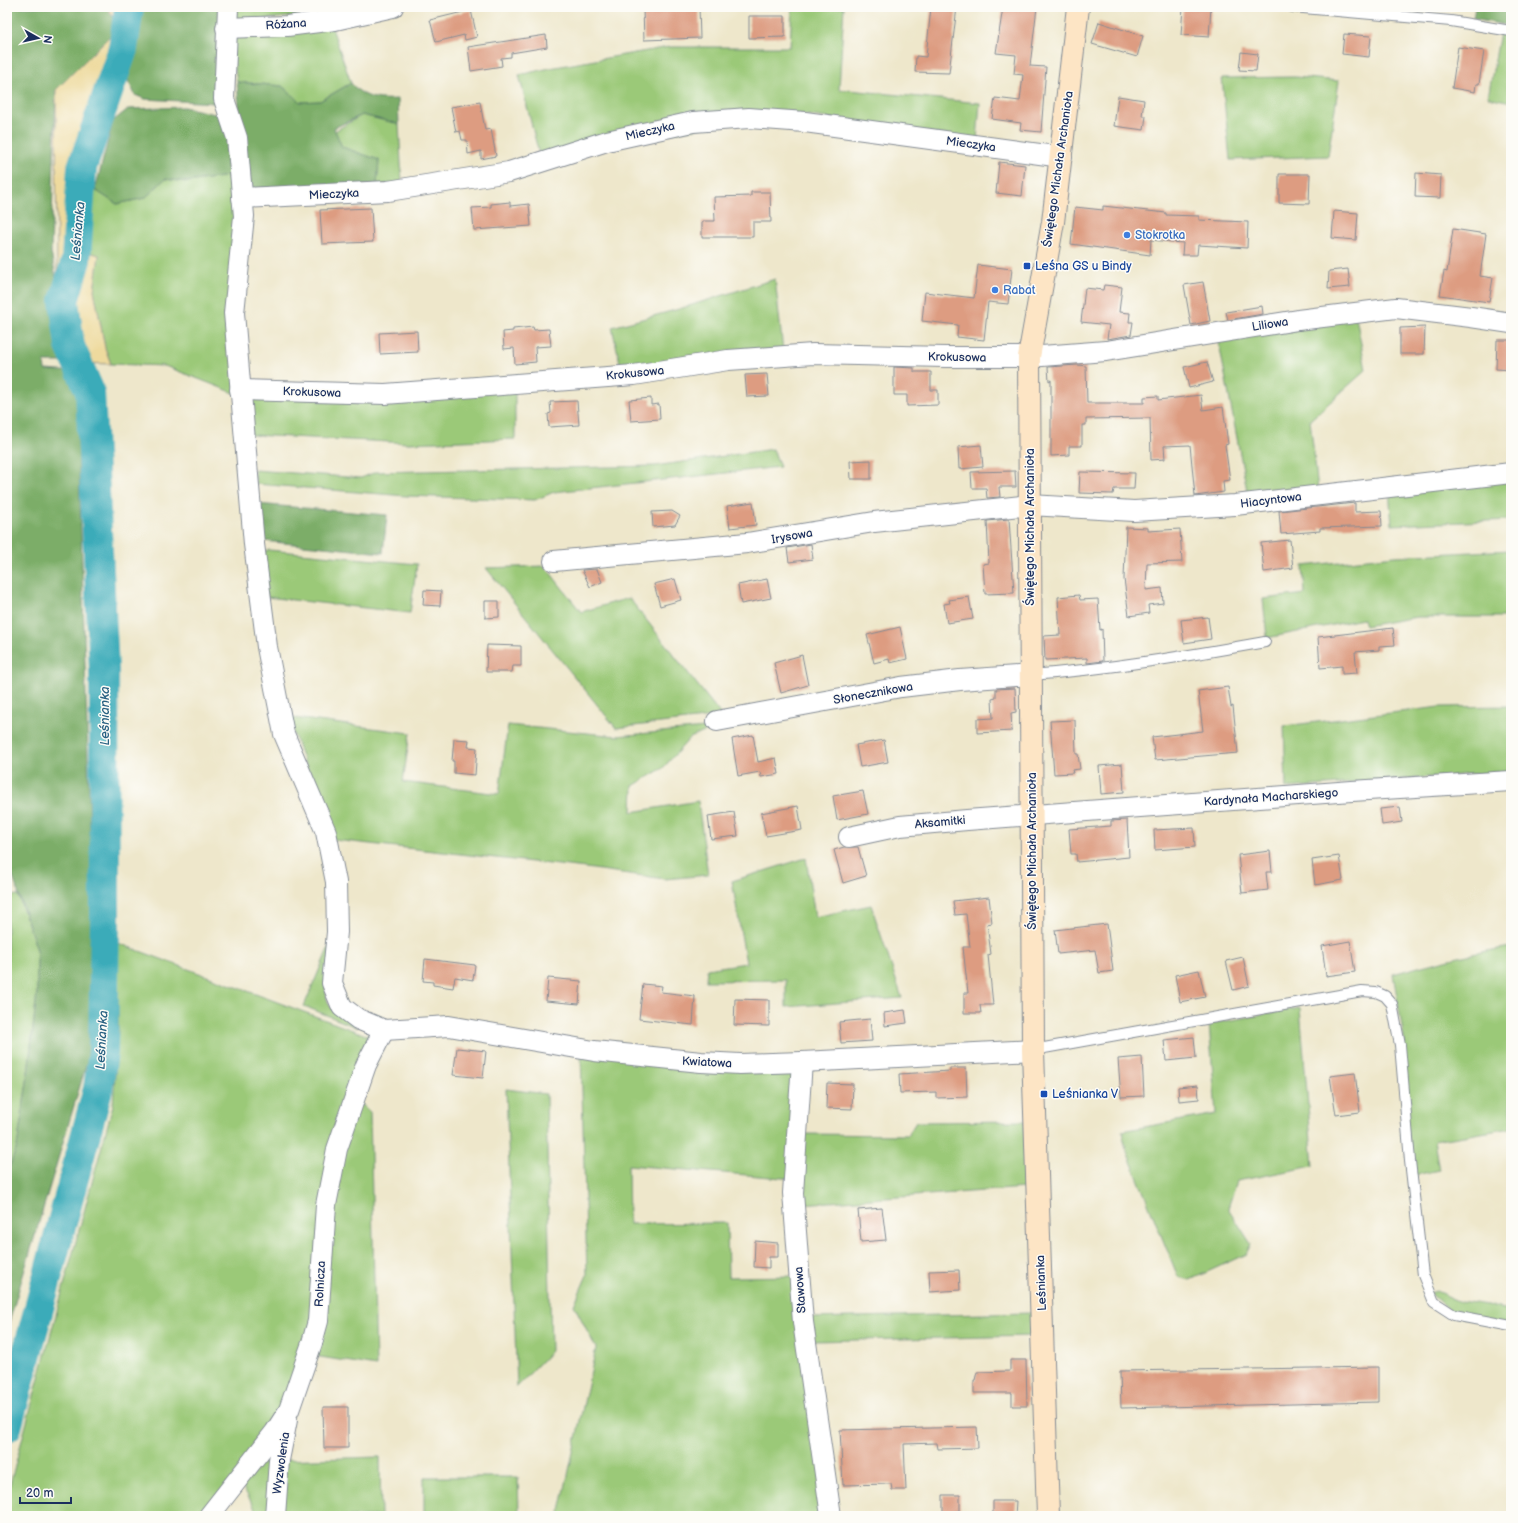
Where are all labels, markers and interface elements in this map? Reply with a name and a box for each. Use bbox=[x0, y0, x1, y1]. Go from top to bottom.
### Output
street label: Różana bbox=[265, 16, 307, 33]
north arrow bbox=[18, 18, 58, 58]
text: N bbox=[40, 34, 54, 44]
street label: Świętego Michała Archanioła bbox=[1038, 90, 1077, 248]
street label: Mieczyka bbox=[624, 118, 677, 144]
street label: Mieczyka bbox=[945, 134, 997, 155]
street label: Mieczyka bbox=[309, 186, 360, 203]
water label: Leśnianka bbox=[67, 201, 89, 261]
place label: Stokrotka bbox=[1135, 228, 1185, 243]
marker: Stokrotka bbox=[1122, 230, 1132, 240]
place label: Leśna GS u Bindy bbox=[1035, 259, 1132, 274]
marker: Leśna GS u Bindy bbox=[1022, 261, 1032, 271]
place label: Rabat bbox=[1003, 283, 1036, 298]
marker: Rabat bbox=[990, 285, 1000, 295]
street label: Liliowa bbox=[1251, 314, 1290, 335]
street label: Krokusowa bbox=[928, 349, 987, 366]
street label: Krokusowa bbox=[605, 363, 665, 384]
street label: Krokusowa bbox=[282, 384, 342, 401]
street label: Świętego Michała Archanioła bbox=[1021, 448, 1038, 606]
street label: Hiacyntowa bbox=[1240, 489, 1303, 512]
street label: Irysowa bbox=[770, 525, 814, 547]
street label: Słonecznikowa bbox=[832, 679, 914, 708]
water label: Leśnianka bbox=[97, 686, 113, 746]
street label: Świętego Michała Archanioła bbox=[1023, 772, 1040, 930]
street label: Kardynała Macharskiego bbox=[1203, 785, 1339, 810]
street label: Aksamitki bbox=[914, 813, 966, 832]
water label: Leśnianka bbox=[92, 1010, 112, 1070]
street label: Kwiatowa bbox=[682, 1054, 733, 1071]
place label: Leśnianka V bbox=[1052, 1087, 1119, 1102]
marker: Leśnianka V bbox=[1039, 1089, 1049, 1099]
street label: Leśnianka bbox=[1033, 1255, 1050, 1311]
street label: Rolnicza bbox=[312, 1260, 329, 1308]
street label: Stawowa bbox=[791, 1266, 810, 1314]
street label: Wyzwolenia bbox=[270, 1431, 293, 1495]
scale bar bbox=[20, 1479, 71, 1505]
text: 20 m bbox=[26, 1486, 53, 1501]

